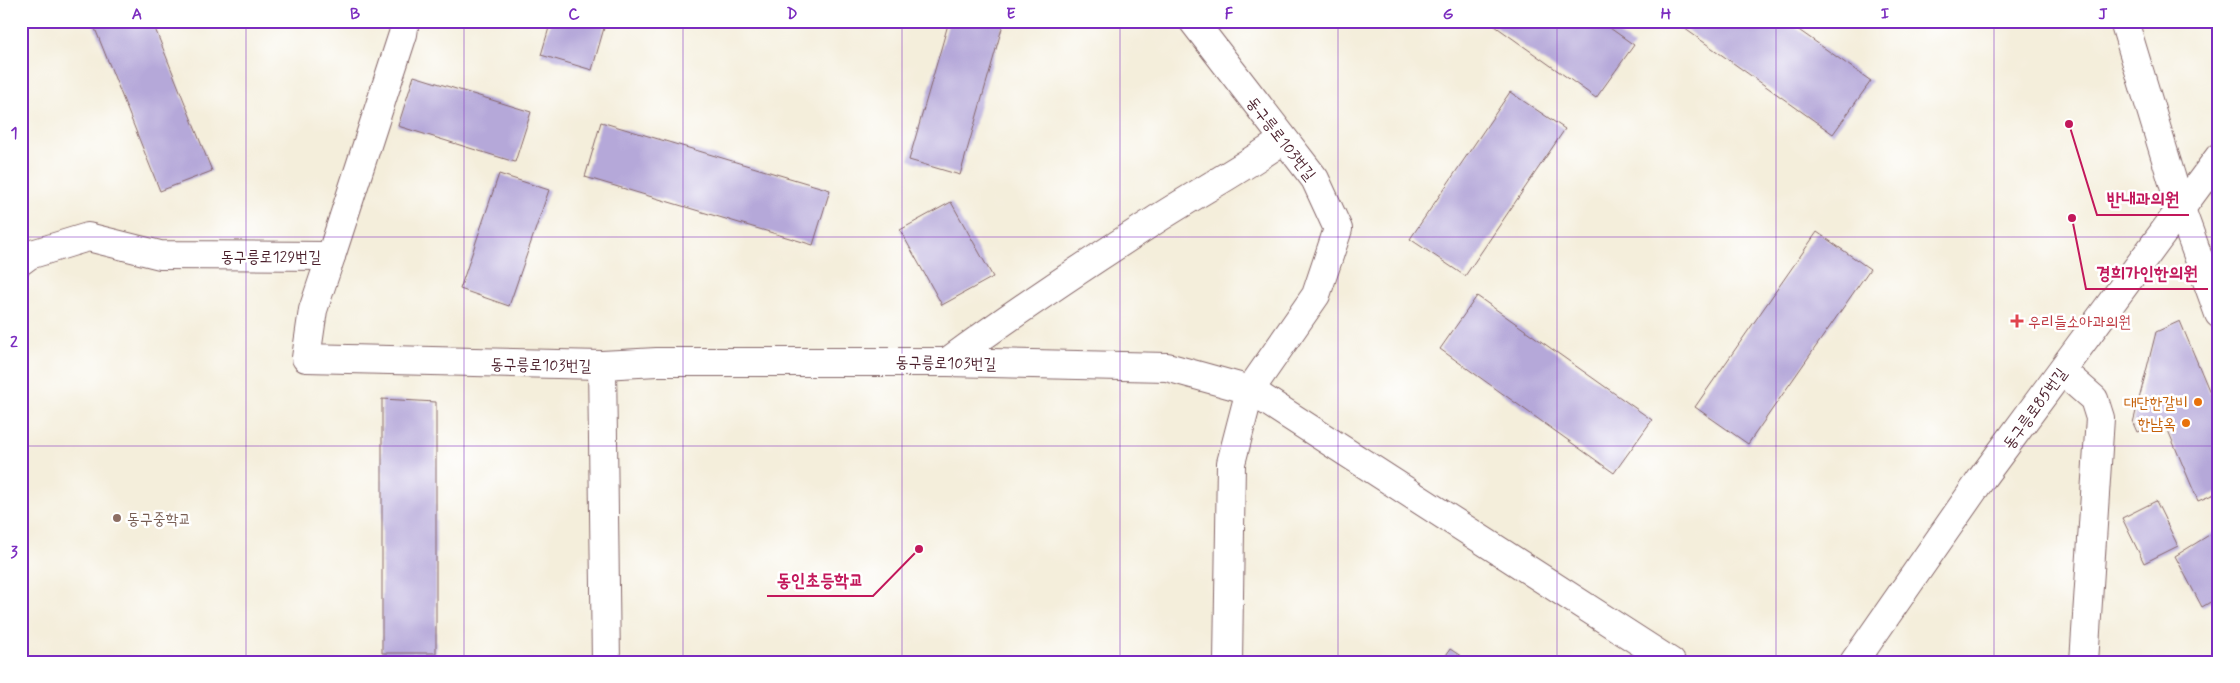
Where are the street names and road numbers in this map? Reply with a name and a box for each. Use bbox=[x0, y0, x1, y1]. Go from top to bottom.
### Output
street label: 동구릉로103번길 bbox=[1242, 93, 1320, 185]
street label: 동구릉로129번길 bbox=[221, 247, 321, 268]
street label: 동구릉로103번길 bbox=[896, 352, 997, 375]
street label: 동구릉로103번길 bbox=[491, 354, 592, 377]
street label: 동구릉로85번길 bbox=[1999, 364, 2072, 454]

